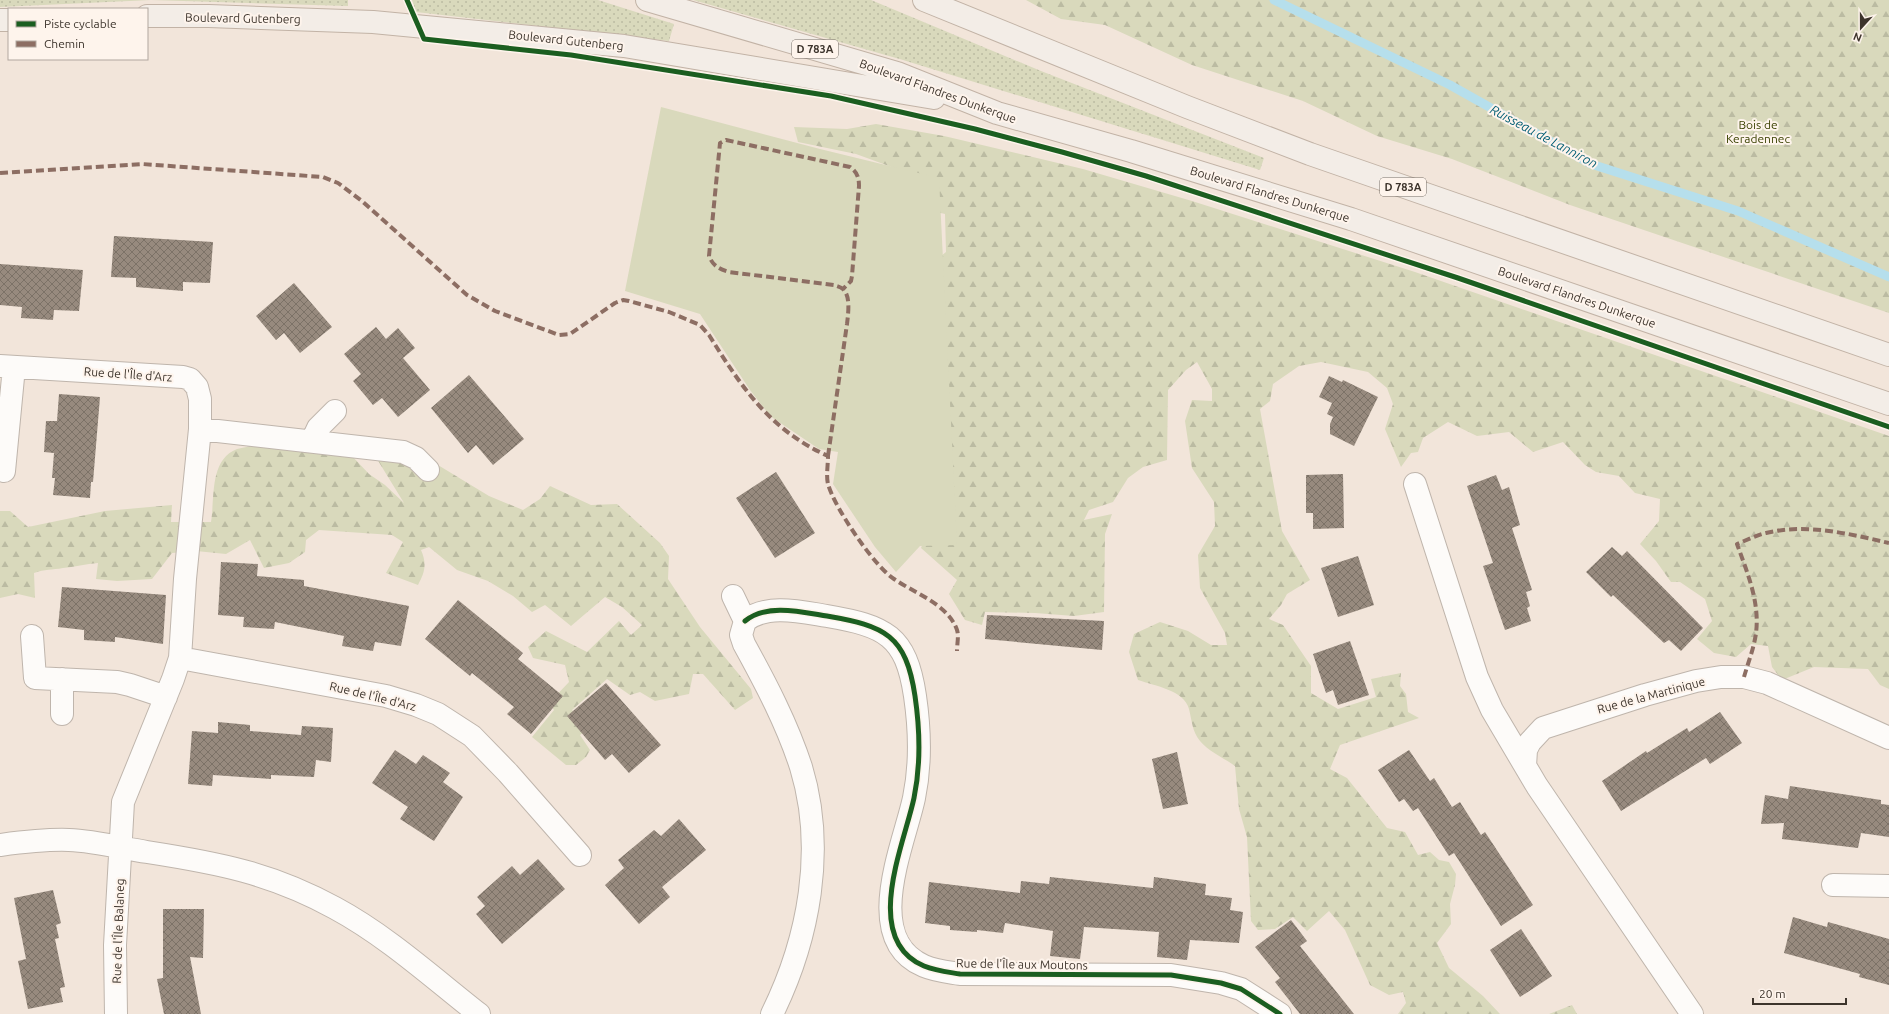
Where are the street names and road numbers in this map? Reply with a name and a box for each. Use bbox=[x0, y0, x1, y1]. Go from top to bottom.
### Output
street label: Boulevard Gutenberg bbox=[185, 10, 301, 26]
street label: Boulevard Gutenberg bbox=[508, 27, 624, 53]
road number: D 783A bbox=[792, 40, 838, 58]
street label: Boulevard Flandres Dunkerque bbox=[858, 57, 1018, 125]
street label: Boulevard Flandres Dunkerque bbox=[1189, 164, 1351, 224]
road number: D 783A bbox=[1380, 178, 1426, 196]
street label: Boulevard Flandres Dunkerque bbox=[1496, 264, 1658, 330]
street label: Rue de l'Île d'Arz bbox=[83, 364, 173, 384]
street label: Rue de la Martinique bbox=[1596, 674, 1706, 716]
street label: Rue de l'Île d'Arz bbox=[328, 679, 418, 713]
street label: Rue de l'Île Balaneg bbox=[110, 878, 126, 984]
street label: Rue de l'Île aux Moutons bbox=[956, 956, 1088, 972]

